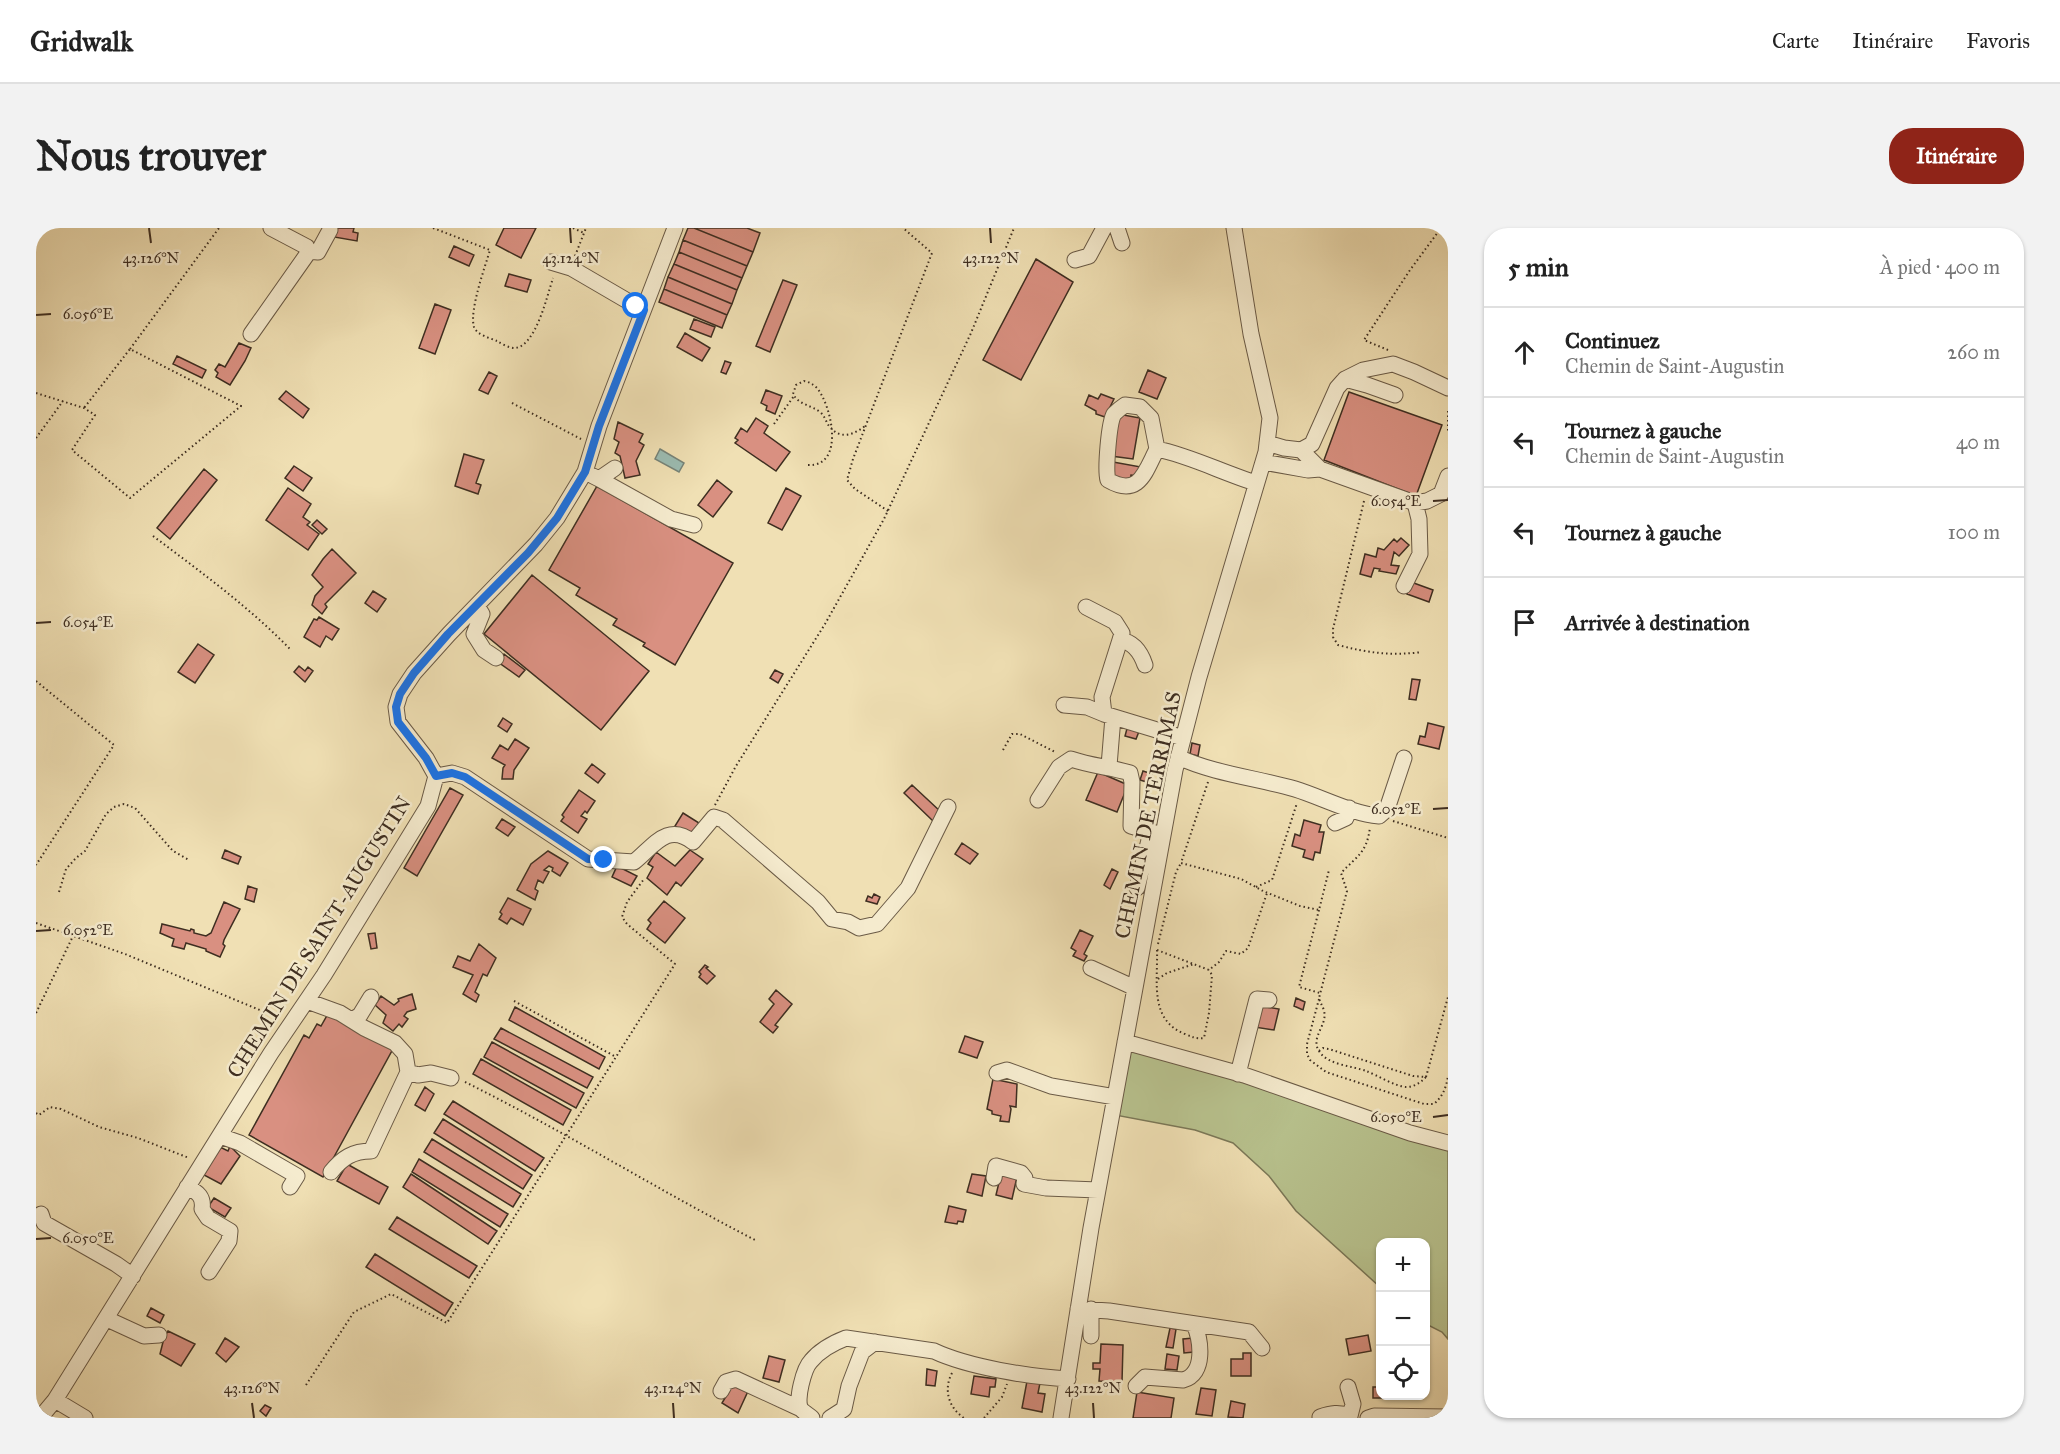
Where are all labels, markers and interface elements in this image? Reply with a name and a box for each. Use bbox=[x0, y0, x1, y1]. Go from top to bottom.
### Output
text: Gridwalk bbox=[30, 24, 133, 59]
text: Carte bbox=[1772, 28, 1819, 54]
text: Itinéraire bbox=[1852, 28, 1933, 54]
text: Favoris bbox=[1966, 28, 2030, 54]
button: Itinéraire bbox=[1889, 128, 2024, 184]
text: Nous trouver bbox=[36, 130, 266, 182]
text: 43.126°N bbox=[123, 249, 180, 267]
text: 43.124°N bbox=[542, 249, 600, 267]
text: 43.122°N bbox=[963, 249, 1019, 267]
text: 5 min bbox=[1508, 251, 1569, 283]
text: À pied · 400 m bbox=[1880, 255, 2000, 279]
route start bbox=[622, 292, 648, 318]
text: 6.056°E bbox=[63, 305, 113, 323]
text: Continuez bbox=[1565, 327, 1660, 354]
icon: ahead bbox=[1508, 336, 1541, 369]
text: 260 m bbox=[1947, 340, 2000, 364]
text: Chemin de Saint-Augustin bbox=[1565, 354, 1784, 378]
text: Tournez à gauche bbox=[1565, 417, 1721, 444]
icon: left bbox=[1508, 426, 1541, 459]
text: 40 m bbox=[1956, 430, 2000, 454]
text: Chemin de Saint-Augustin bbox=[1565, 444, 1784, 468]
text: 6.054°E bbox=[1371, 492, 1422, 510]
icon: left bbox=[1508, 516, 1541, 549]
text: Tournez à gauche bbox=[1565, 519, 1721, 546]
text: 100 m bbox=[1948, 520, 2000, 544]
icon: arrive bbox=[1508, 606, 1541, 639]
text: Arrivée à destination bbox=[1565, 609, 1750, 636]
text: 6.054°E bbox=[63, 613, 114, 631]
street label: CHEMIN DE TERRIMAS bbox=[1109, 689, 1187, 941]
street label: CHEMIN DE SAINT-AUGUSTIN bbox=[221, 791, 417, 1083]
text: 6.052°E bbox=[1371, 800, 1421, 818]
route end bbox=[590, 846, 616, 872]
text: 6.052°E bbox=[63, 921, 113, 939]
text: 6.050°E bbox=[1370, 1108, 1422, 1126]
text: 6.050°E bbox=[62, 1229, 114, 1247]
map controls bbox=[1376, 1238, 1430, 1400]
button: + bbox=[1376, 1238, 1430, 1292]
button: − bbox=[1376, 1292, 1430, 1346]
button: locate bbox=[1376, 1346, 1430, 1400]
text: 43.126°N bbox=[224, 1379, 281, 1397]
text: 43.124°N bbox=[644, 1379, 702, 1397]
text: 43.122°N bbox=[1065, 1379, 1121, 1397]

